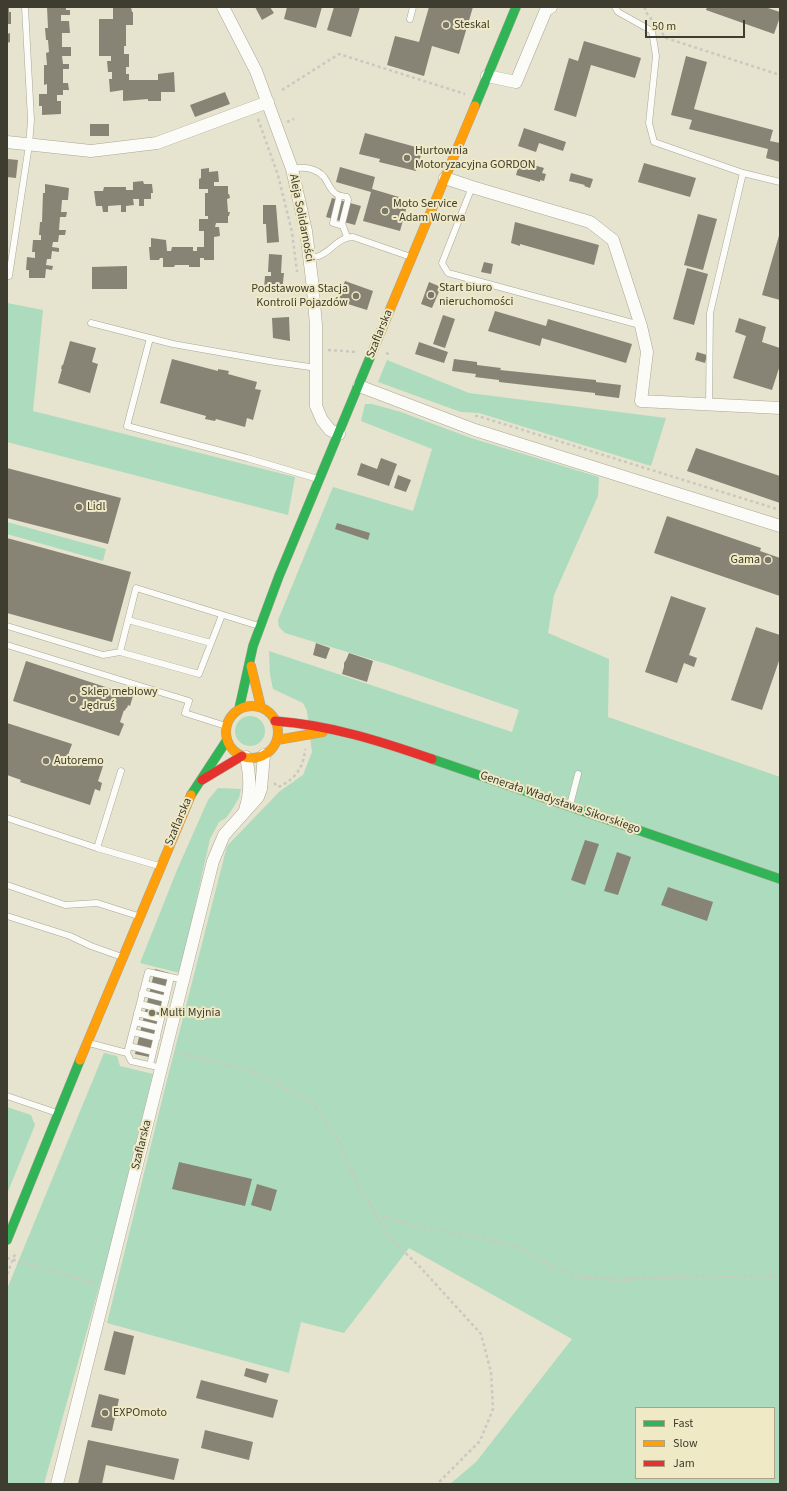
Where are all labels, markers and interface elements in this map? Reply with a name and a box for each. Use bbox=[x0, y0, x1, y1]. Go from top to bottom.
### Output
scale bar bbox=[647, 12, 747, 38]
place label: Steskal bbox=[454, 18, 490, 32]
text: 50 m bbox=[652, 18, 676, 35]
marker: Steskal bbox=[441, 20, 451, 30]
place label: Hurtownia Motoryzacyjna GORDON bbox=[415, 144, 535, 172]
marker: Hurtownia Motoryzacyjna GORDON bbox=[402, 153, 412, 163]
street label: Aleja Solidarności bbox=[285, 173, 317, 263]
place label: Moto Service - Adam Worwa bbox=[393, 197, 466, 225]
marker: Moto Service - Adam Worwa bbox=[380, 206, 390, 216]
place label: Start biuro nieruchomości bbox=[439, 281, 514, 309]
place label: Podstawowa Stacja Kontroli Pojazdów bbox=[251, 282, 348, 310]
marker: Start biuro nieruchomości bbox=[426, 290, 436, 300]
marker: Podstawowa Stacja Kontroli Pojazdów bbox=[351, 291, 361, 301]
street label: Szaflarska bbox=[364, 308, 396, 360]
place label: Lidl bbox=[87, 500, 106, 514]
marker: Lidl bbox=[74, 502, 84, 512]
place label: Gama bbox=[731, 553, 760, 567]
marker: Gama bbox=[763, 555, 773, 565]
place label: Sklep meblowy Jędruś bbox=[81, 685, 158, 713]
marker: Sklep meblowy Jędruś bbox=[68, 694, 78, 704]
place label: Autoremo bbox=[54, 754, 104, 768]
marker: Autoremo bbox=[41, 756, 51, 766]
street label: Generała Władysława Sikorskiego bbox=[478, 769, 642, 837]
street label: Szaflarska bbox=[162, 796, 196, 848]
place label: Multi Myjnia bbox=[160, 1006, 220, 1020]
marker: Multi Myjnia bbox=[147, 1008, 157, 1018]
street label: Szaflarska bbox=[129, 1119, 155, 1171]
place label: EXPOmoto bbox=[113, 1406, 167, 1420]
legend bbox=[635, 1407, 775, 1479]
marker: EXPOmoto bbox=[100, 1408, 110, 1418]
text: Fast bbox=[673, 1415, 693, 1432]
text: Slow bbox=[673, 1435, 698, 1452]
text: Jam bbox=[673, 1455, 695, 1472]

